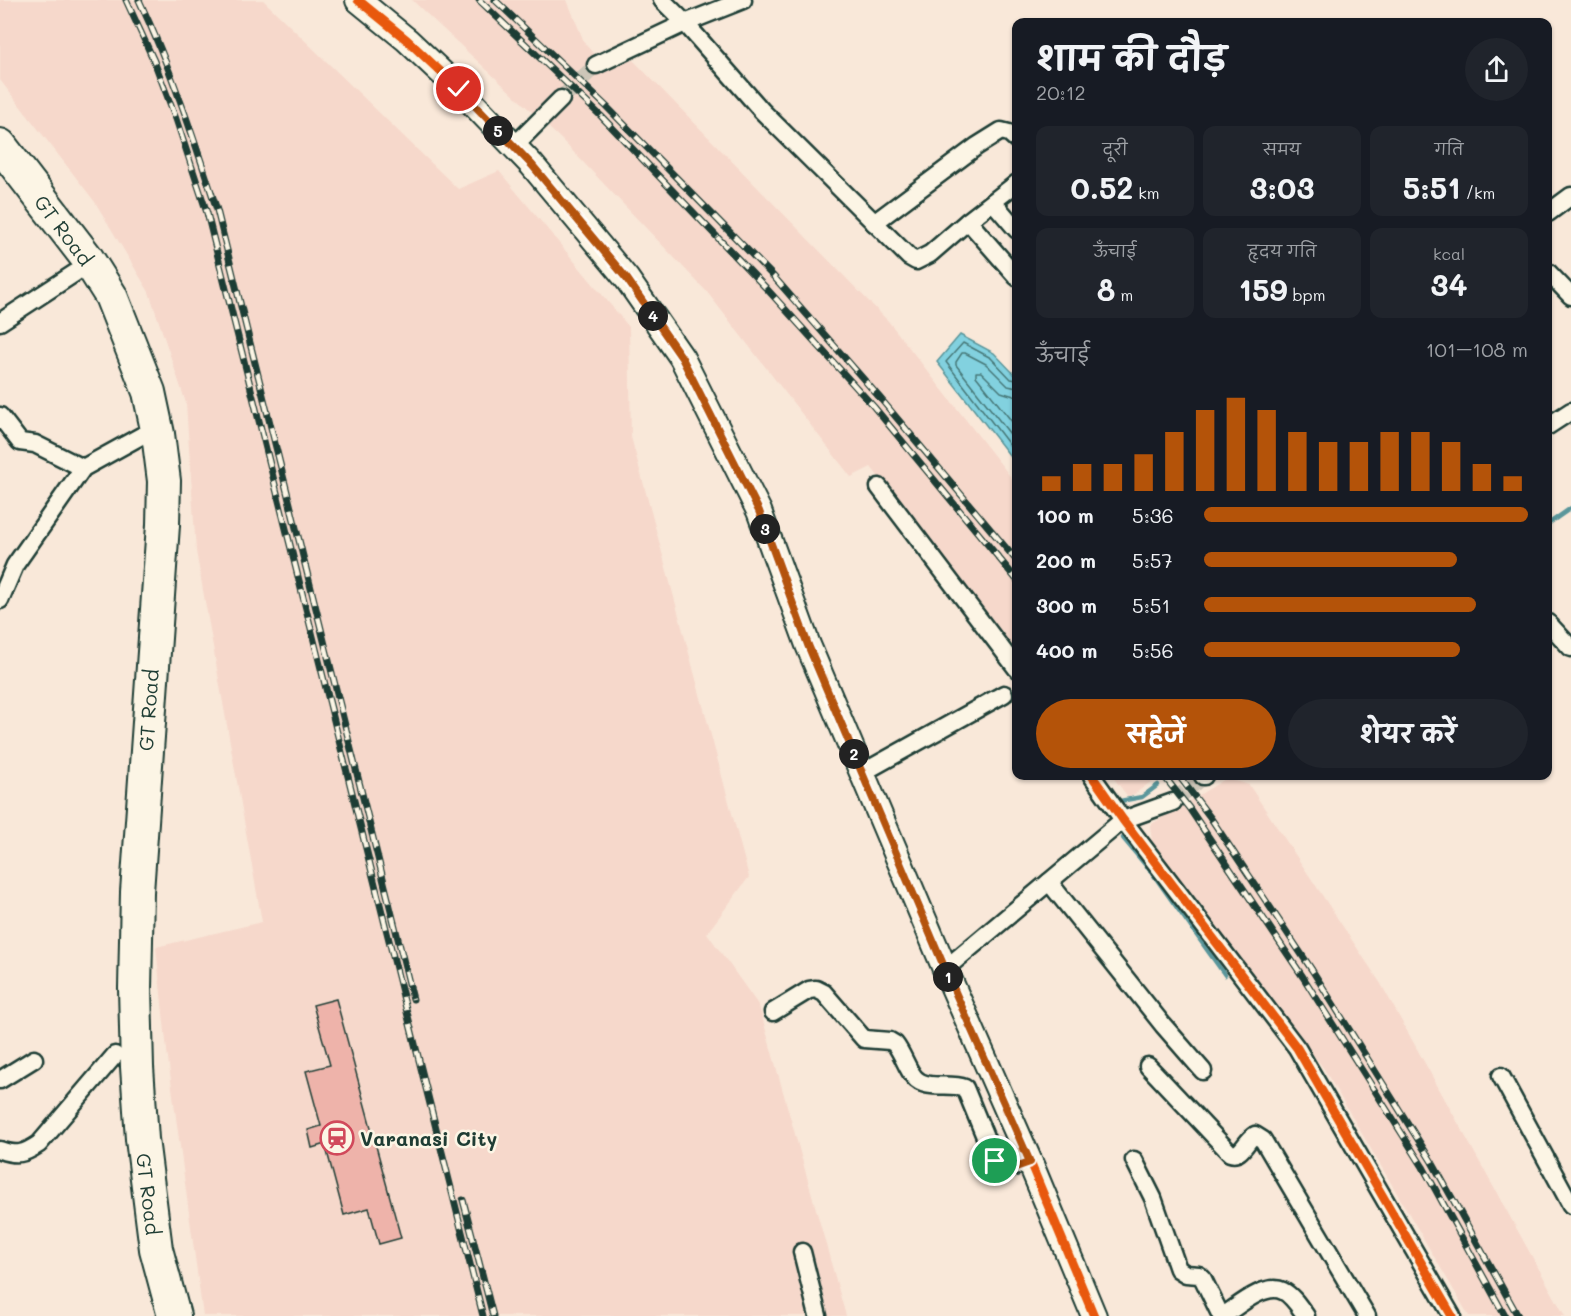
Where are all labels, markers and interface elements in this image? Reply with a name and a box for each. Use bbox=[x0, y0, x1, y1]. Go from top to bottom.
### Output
text: शाम की दौड़ bbox=[1036, 35, 1227, 78]
button: share bbox=[1465, 38, 1528, 101]
pin bbox=[433, 63, 484, 114]
icon: check bbox=[442, 72, 475, 105]
text: 20:12 bbox=[1036, 79, 1086, 105]
pin: 5 bbox=[483, 116, 513, 146]
text: 5 bbox=[493, 120, 503, 141]
text: दूरी bbox=[1102, 138, 1128, 159]
text: समय bbox=[1263, 138, 1301, 159]
text: गति bbox=[1434, 138, 1464, 159]
text: 0.52 bbox=[1070, 167, 1133, 207]
text: 3:03 bbox=[1250, 167, 1314, 207]
text: 5:51 bbox=[1403, 167, 1461, 207]
text: km bbox=[1133, 182, 1160, 203]
text: /km bbox=[1461, 182, 1495, 203]
street label: GT Road bbox=[29, 189, 99, 271]
text: ऊँचाई bbox=[1094, 240, 1136, 261]
text: हृदय गति bbox=[1248, 240, 1316, 261]
text: kcal bbox=[1433, 243, 1465, 264]
text: 34 bbox=[1430, 264, 1468, 304]
text: 8 bbox=[1097, 269, 1115, 309]
text: 159 bbox=[1239, 269, 1287, 309]
text: m bbox=[1115, 284, 1133, 305]
text: bpm bbox=[1287, 284, 1325, 305]
pin: 4 bbox=[638, 301, 668, 331]
text: 4 bbox=[648, 305, 658, 326]
text: 101–108 m bbox=[1426, 336, 1528, 362]
text: ऊँचाई bbox=[1036, 341, 1090, 367]
text: 100 m bbox=[1036, 502, 1094, 528]
text: 5:36 bbox=[1132, 502, 1174, 528]
pin: 3 bbox=[750, 514, 780, 544]
text: 3 bbox=[760, 518, 770, 539]
text: 200 m bbox=[1036, 547, 1096, 573]
text: 5:57 bbox=[1132, 547, 1173, 573]
text: 300 m bbox=[1036, 592, 1097, 618]
text: 5:51 bbox=[1132, 592, 1170, 618]
text: 400 m bbox=[1036, 637, 1097, 663]
text: 5:56 bbox=[1132, 637, 1174, 663]
street label: GT Road bbox=[132, 668, 164, 752]
button: सहेजें bbox=[1036, 699, 1276, 768]
button: शेयर करें bbox=[1288, 699, 1528, 768]
pin: 2 bbox=[839, 739, 869, 769]
text: 2 bbox=[850, 743, 858, 764]
pin: 1 bbox=[933, 962, 963, 992]
text: 1 bbox=[944, 966, 952, 987]
station icon: Varanasi City bbox=[319, 1120, 355, 1156]
place label: Varanasi City bbox=[360, 1125, 497, 1151]
pin bbox=[969, 1135, 1020, 1186]
icon: arrive bbox=[978, 1144, 1011, 1177]
street label: GT Road bbox=[131, 1152, 167, 1236]

